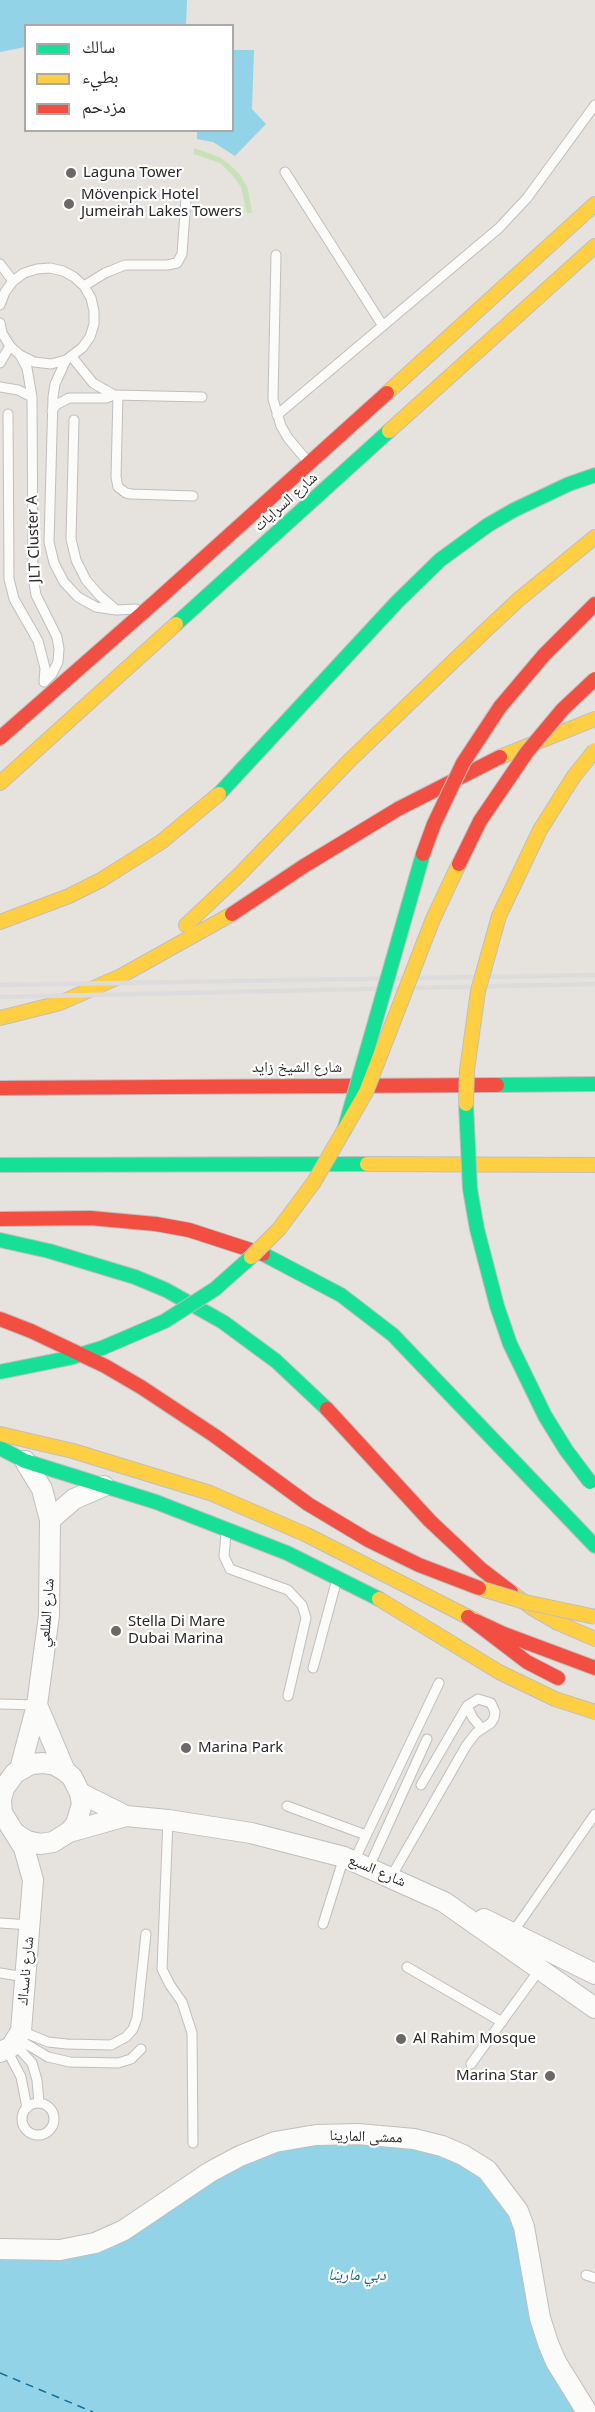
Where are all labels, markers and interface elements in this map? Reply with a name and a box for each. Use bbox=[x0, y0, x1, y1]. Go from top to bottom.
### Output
legend bbox=[24, 24, 234, 132]
text: سالك bbox=[82, 34, 115, 58]
text: بطيء bbox=[82, 64, 119, 88]
text: مزدحم bbox=[82, 94, 126, 118]
place label: Laguna Tower bbox=[83, 164, 182, 182]
marker: Laguna Tower bbox=[64, 166, 78, 180]
place label: Mövenpick Hotel Jumeirah Lakes Towers bbox=[81, 186, 242, 221]
marker: Mövenpick Hotel Jumeirah Lakes Towers bbox=[62, 197, 76, 211]
street label: شارع السرايات bbox=[251, 469, 321, 535]
street label: JLT Cluster A bbox=[23, 495, 45, 583]
street label: شارع الشيخ زايد bbox=[252, 1059, 342, 1077]
street label: شارع المللعي bbox=[36, 1578, 58, 1648]
place label: Stella Di Mare Dubai Marina bbox=[128, 1613, 225, 1648]
marker: Stella Di Mare Dubai Marina bbox=[109, 1624, 123, 1638]
place label: Marina Park bbox=[198, 1739, 283, 1757]
marker: Marina Park bbox=[179, 1741, 193, 1755]
street label: شارع السبع bbox=[346, 1851, 408, 1891]
street label: شارع ناسداك bbox=[14, 1936, 38, 2006]
place label: Al Rahim Mosque bbox=[413, 2030, 536, 2048]
marker: Al Rahim Mosque bbox=[394, 2032, 408, 2046]
place label: Marina Star bbox=[456, 2067, 538, 2085]
marker: Marina Star bbox=[543, 2069, 557, 2083]
street label: ممشى المارينا bbox=[329, 2127, 403, 2147]
water label: دبي مارينا bbox=[328, 2265, 386, 2285]

